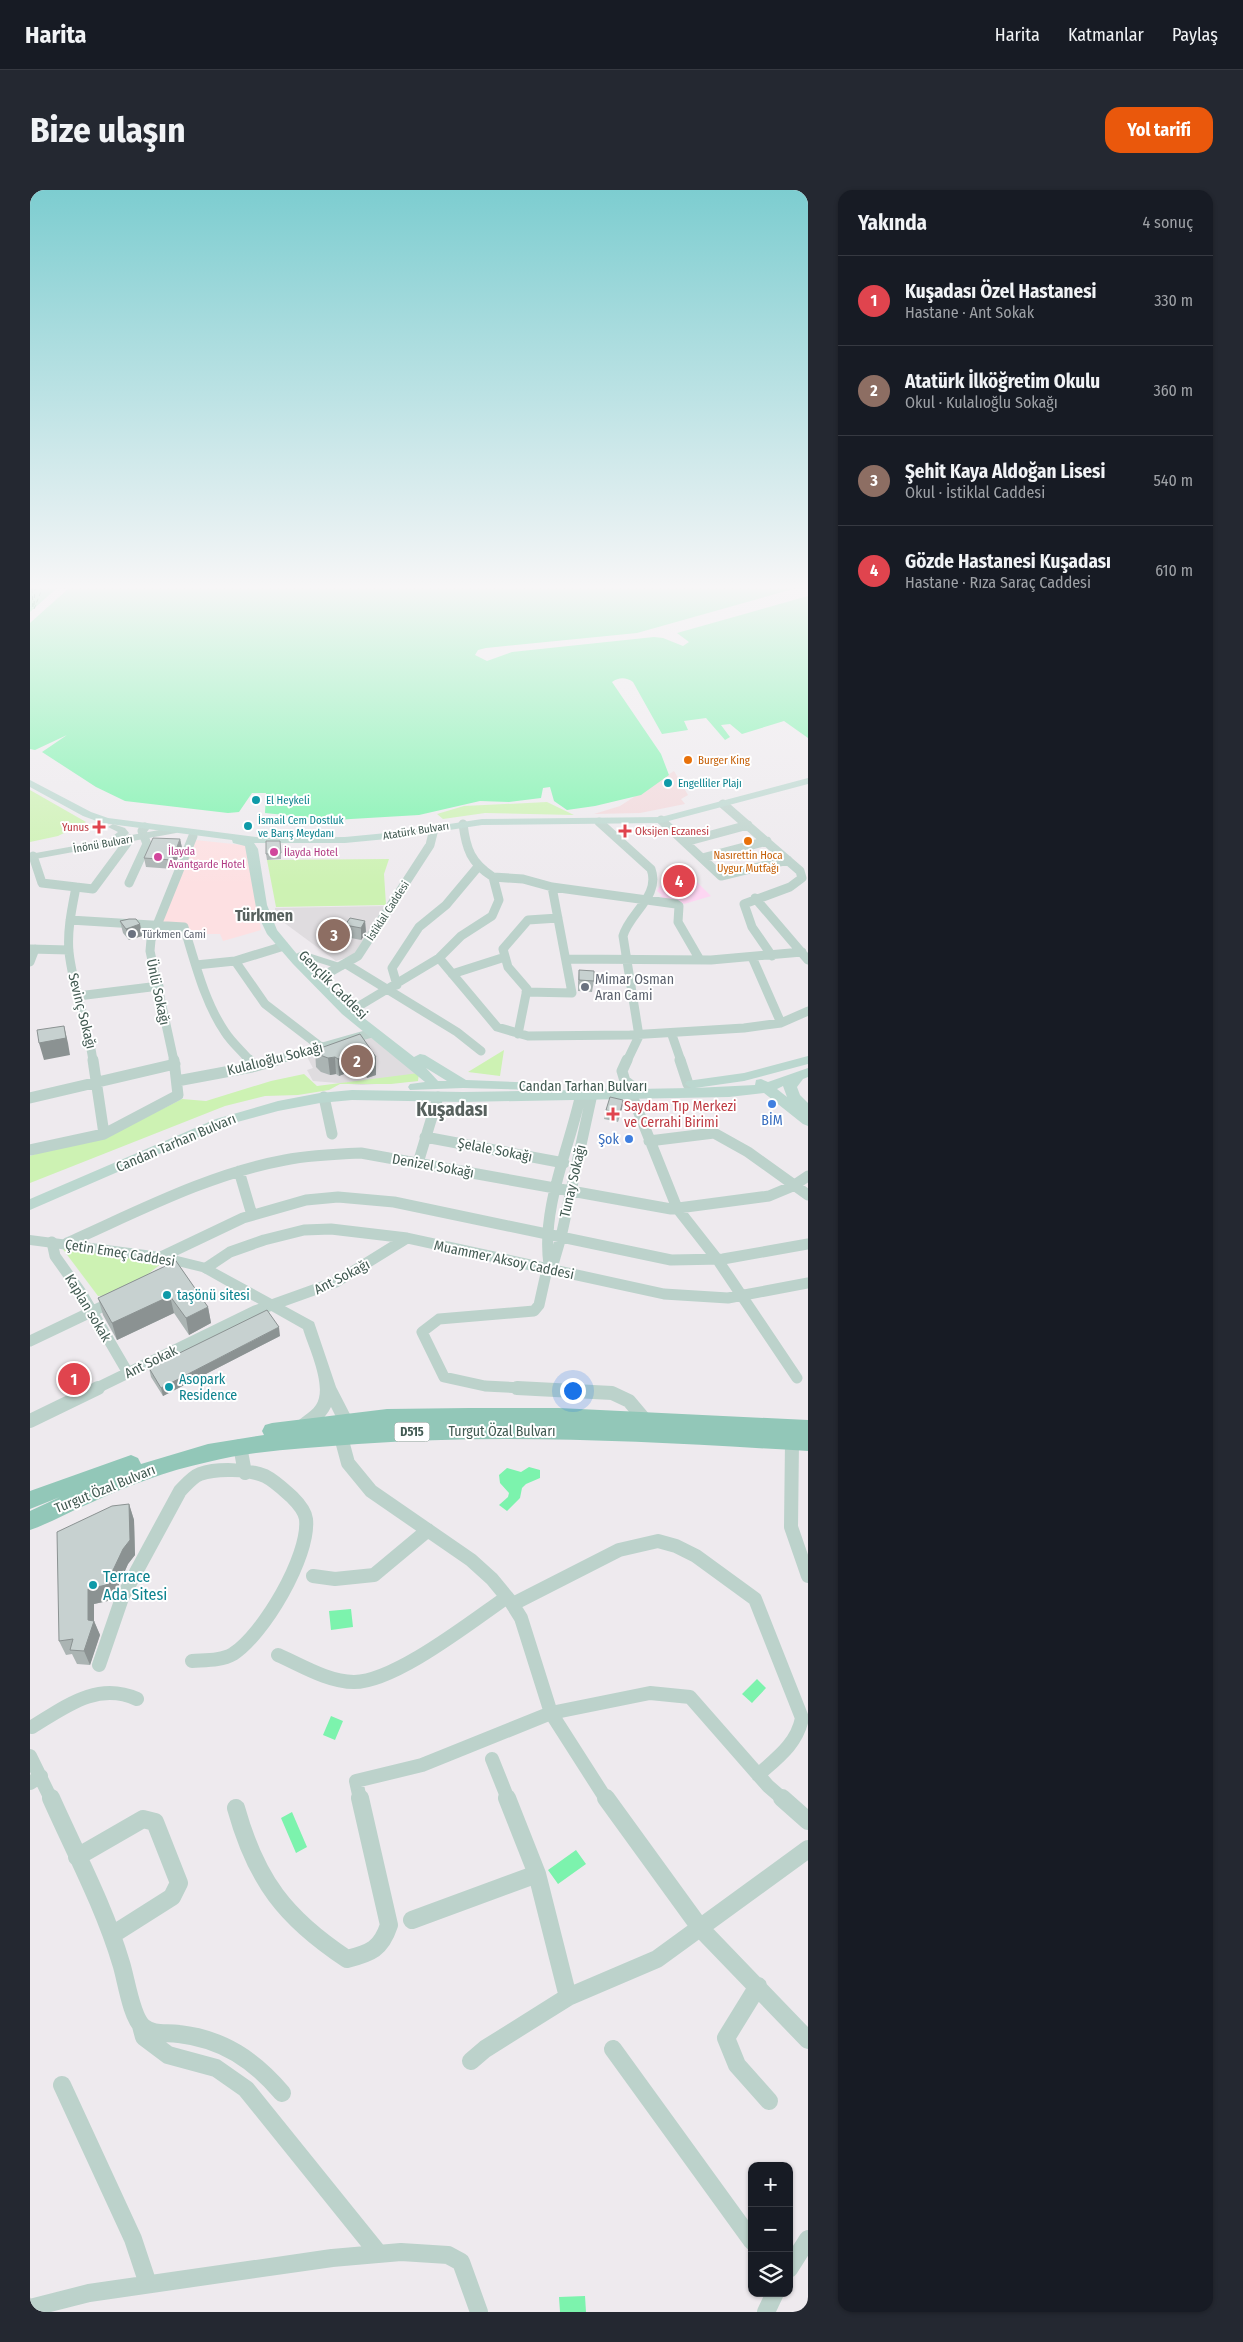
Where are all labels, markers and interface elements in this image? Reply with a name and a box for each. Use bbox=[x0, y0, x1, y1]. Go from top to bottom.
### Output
text: Harita bbox=[25, 21, 87, 49]
text: Harita bbox=[995, 24, 1040, 46]
text: Katmanlar bbox=[1068, 24, 1144, 46]
text: Paylaş bbox=[1172, 24, 1218, 46]
button: Yol tarifi bbox=[1105, 107, 1213, 153]
text: Bize ulaşın bbox=[30, 109, 185, 151]
text: Yakında bbox=[858, 210, 927, 236]
text: 4 sonuç bbox=[1143, 213, 1193, 232]
text: Kuşadası Özel Hastanesi bbox=[905, 280, 1096, 303]
text: 1 bbox=[871, 291, 877, 310]
text: 330 m bbox=[1154, 291, 1193, 310]
text: Hastane · Ant Sokak bbox=[905, 303, 1034, 322]
text: Atatürk İlköğretim Okulu bbox=[905, 370, 1100, 393]
text: 2 bbox=[870, 381, 878, 400]
text: 360 m bbox=[1153, 381, 1193, 400]
text: Okul · Kulalıoğlu Sokağı bbox=[905, 393, 1058, 412]
text: Şehit Kaya Aldoğan Lisesi bbox=[905, 460, 1105, 483]
text: 3 bbox=[870, 471, 878, 490]
text: 540 m bbox=[1154, 471, 1193, 490]
text: Okul · İstiklal Caddesi bbox=[905, 483, 1045, 502]
text: Gözde Hastanesi Kuşadası bbox=[905, 550, 1111, 573]
text: 4 bbox=[870, 561, 878, 580]
text: 610 m bbox=[1155, 561, 1193, 580]
text: Hastane · Rıza Saraç Caddesi bbox=[905, 573, 1091, 592]
marker: Burger King bbox=[682, 754, 694, 766]
place label: Burger King bbox=[698, 754, 751, 767]
marker: Engelliler Plajı bbox=[662, 777, 674, 789]
place label: Engelliler Plajı bbox=[678, 777, 742, 790]
marker: El Heykeli bbox=[250, 794, 262, 806]
place label: El Heykeli bbox=[266, 794, 310, 807]
place label: İsmail Cem Dostluk ve Barış Meydanı bbox=[258, 813, 345, 840]
street label: Atatürk Bulvarı bbox=[382, 819, 450, 843]
marker: İsmail Cem Dostluk ve Barış Meydanı bbox=[242, 820, 254, 832]
place label: Yunus bbox=[62, 821, 89, 834]
marker: Yunus bbox=[93, 821, 105, 833]
marker: Oksijen Eczanesi bbox=[619, 825, 631, 837]
place label: Oksijen Eczanesi bbox=[635, 825, 709, 838]
street label: İnönü Bulvarı bbox=[72, 831, 134, 856]
marker: Nasırettin Hoca Uygur Mutfağı bbox=[742, 835, 754, 847]
place label: İlayda Avantgarde Hotel bbox=[168, 844, 245, 871]
place label: İlayda Hotel bbox=[284, 845, 338, 859]
marker: İlayda Hotel bbox=[268, 846, 280, 858]
place label: Nasırettin Hoca Uygur Mutfağı bbox=[713, 849, 783, 875]
marker: İlayda Avantgarde Hotel bbox=[152, 851, 164, 863]
pin: 4 bbox=[663, 862, 695, 900]
street label: İstiklal Caddesi bbox=[363, 878, 412, 943]
district label: Türkmen bbox=[235, 906, 293, 925]
pin: 3 bbox=[318, 916, 350, 954]
marker: Türkmen Cami bbox=[126, 928, 138, 940]
place label: Türkmen Cami bbox=[142, 928, 206, 941]
street label: Gençlik Caddesi bbox=[295, 947, 371, 1023]
street label: Ünlü Sokağı bbox=[143, 957, 174, 1027]
street label: Sevinç Sokağı bbox=[64, 971, 100, 1051]
place label: Mimar Osman Aran Cami bbox=[595, 971, 674, 1004]
marker: Mimar Osman Aran Cami bbox=[579, 981, 591, 993]
street label: Kulalıoğlu Sokağı bbox=[225, 1039, 325, 1079]
pin: 2 bbox=[341, 1042, 373, 1080]
street label: Candan Tarhan Bulvarı bbox=[519, 1078, 647, 1095]
district label: Kuşadası bbox=[416, 1098, 488, 1121]
place label: Saydam Tıp Merkezi ve Cerrahi Birimi bbox=[624, 1098, 737, 1131]
marker: BİM bbox=[766, 1098, 778, 1110]
marker: Saydam Tıp Merkezi ve Cerrahi Birimi bbox=[606, 1107, 620, 1121]
street label: Candan Tarhan Bulvarı bbox=[114, 1110, 238, 1176]
place label: BİM bbox=[761, 1112, 783, 1129]
place label: Şok bbox=[598, 1131, 619, 1148]
marker: Şok bbox=[623, 1133, 635, 1145]
street label: Şelale Sokağı bbox=[456, 1134, 534, 1166]
street label: Tunay Sokağı bbox=[556, 1143, 590, 1219]
street label: Denizel Sokağı bbox=[391, 1150, 475, 1182]
street label: Çetin Emeç Caddesi bbox=[64, 1236, 176, 1270]
street label: Muammer Aksoy Caddesi bbox=[432, 1237, 576, 1283]
street label: Ant Sokağı bbox=[311, 1256, 373, 1298]
street label: Kaplan sokak bbox=[61, 1271, 115, 1345]
place label: taşönü sitesi bbox=[177, 1287, 250, 1304]
marker: taşönü sitesi bbox=[161, 1289, 173, 1301]
street label: Ant Sokak bbox=[122, 1342, 181, 1382]
pin: 1 bbox=[58, 1360, 90, 1398]
place label: Asopark Residence bbox=[179, 1371, 237, 1404]
your location bbox=[560, 1378, 586, 1404]
marker: Asopark Residence bbox=[163, 1381, 175, 1393]
road number: D515 bbox=[394, 1422, 430, 1442]
street label: Turgut Özal Bulvarı bbox=[448, 1422, 556, 1440]
street label: Turgut Özal Bulvarı bbox=[52, 1460, 158, 1517]
place label: Terrace Ada Sitesi bbox=[103, 1567, 167, 1604]
marker: Terrace Ada Sitesi bbox=[87, 1579, 99, 1591]
map controls bbox=[748, 2162, 793, 2297]
button: + bbox=[748, 2162, 793, 2207]
button: − bbox=[748, 2207, 793, 2252]
button: layers bbox=[748, 2252, 793, 2297]

